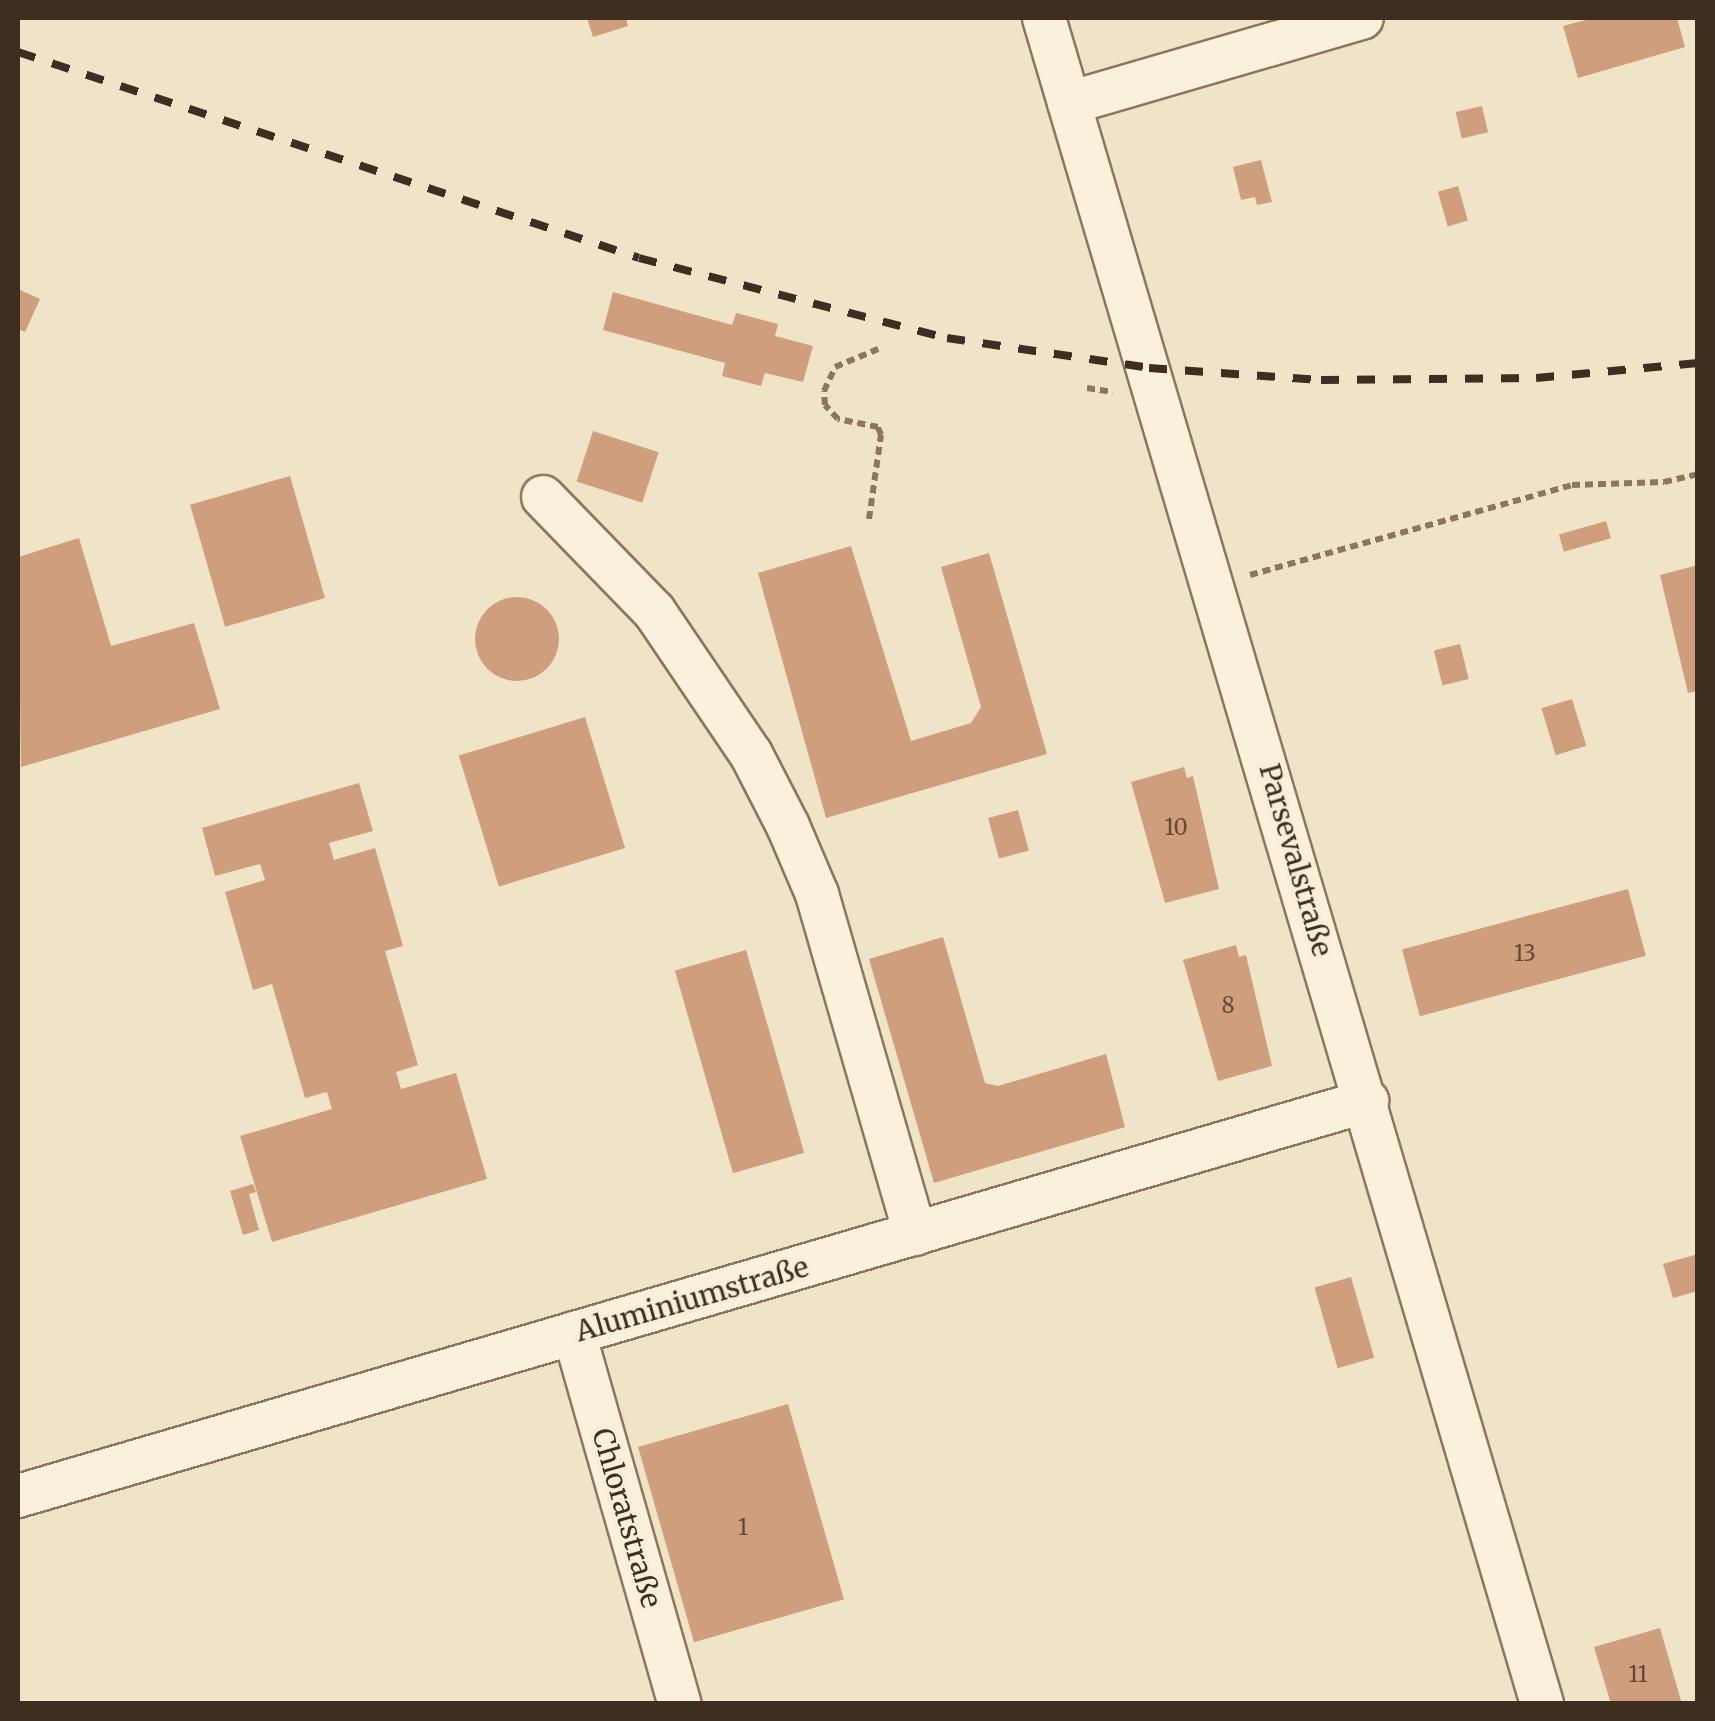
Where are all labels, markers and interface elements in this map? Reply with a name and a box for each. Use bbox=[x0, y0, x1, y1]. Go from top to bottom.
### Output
street label: Parsevalstraße bbox=[1252, 760, 1340, 960]
house number: 10 bbox=[1164, 815, 1188, 841]
house number: 13 bbox=[1514, 941, 1536, 967]
house number: 8 bbox=[1221, 993, 1235, 1019]
street label: Aluminiumstraße bbox=[572, 1250, 812, 1348]
street label: Chloratstraße bbox=[585, 1424, 669, 1612]
house number: 1 bbox=[738, 1515, 748, 1541]
house number: 11 bbox=[1628, 1662, 1648, 1688]

